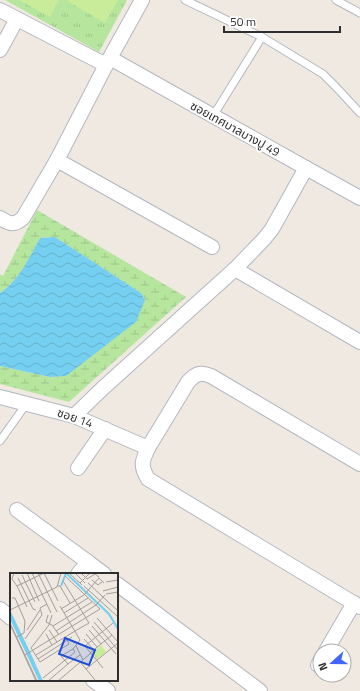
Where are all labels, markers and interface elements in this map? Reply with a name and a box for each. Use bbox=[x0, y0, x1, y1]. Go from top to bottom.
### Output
scale bar bbox=[224, 8, 340, 34]
text: 50 m bbox=[230, 12, 256, 31]
street label: ซอยเทศบาลบางปู 49 bbox=[187, 96, 284, 161]
street label: ซอย 14 bbox=[55, 403, 96, 433]
inset map bbox=[10, 573, 118, 681]
north arrow bbox=[312, 643, 352, 683]
text: N bbox=[314, 660, 331, 673]

